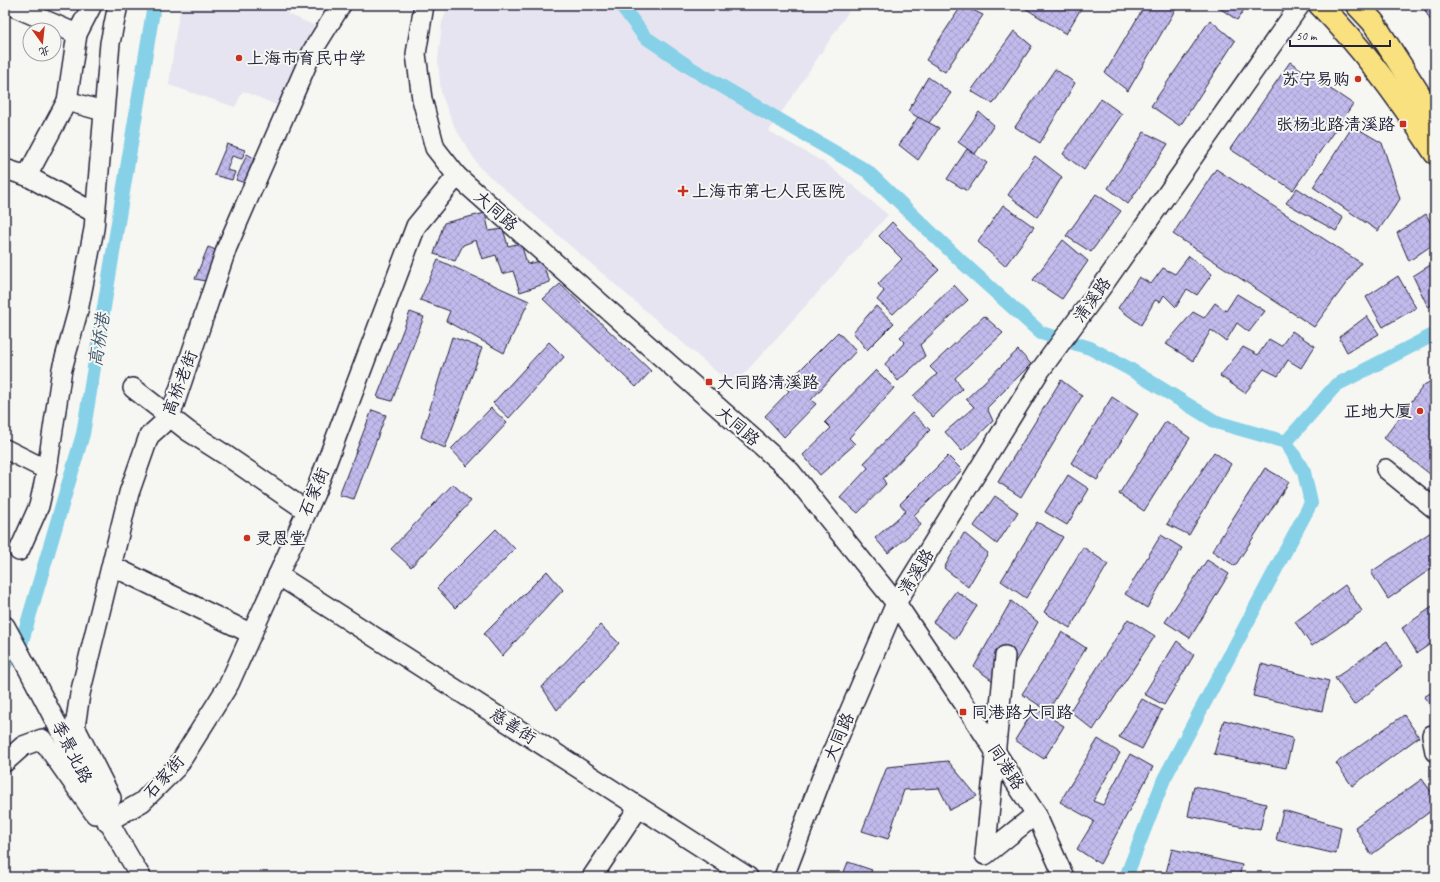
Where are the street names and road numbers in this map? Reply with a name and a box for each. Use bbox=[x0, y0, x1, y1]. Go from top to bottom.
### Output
street label: 大同路 bbox=[470, 186, 522, 236]
street label: 清溪路 bbox=[1069, 273, 1115, 327]
street label: 高桥老街 bbox=[158, 347, 202, 419]
street label: 大同路 bbox=[712, 401, 764, 451]
street label: 石家街 bbox=[294, 464, 334, 520]
street label: 清溪路 bbox=[894, 545, 938, 599]
street label: 慈善街 bbox=[486, 703, 540, 749]
street label: 大同路 bbox=[819, 709, 859, 765]
street label: 季景北路 bbox=[47, 717, 97, 787]
street label: 同港路 bbox=[983, 740, 1029, 794]
street label: 石家街 bbox=[139, 751, 189, 803]

